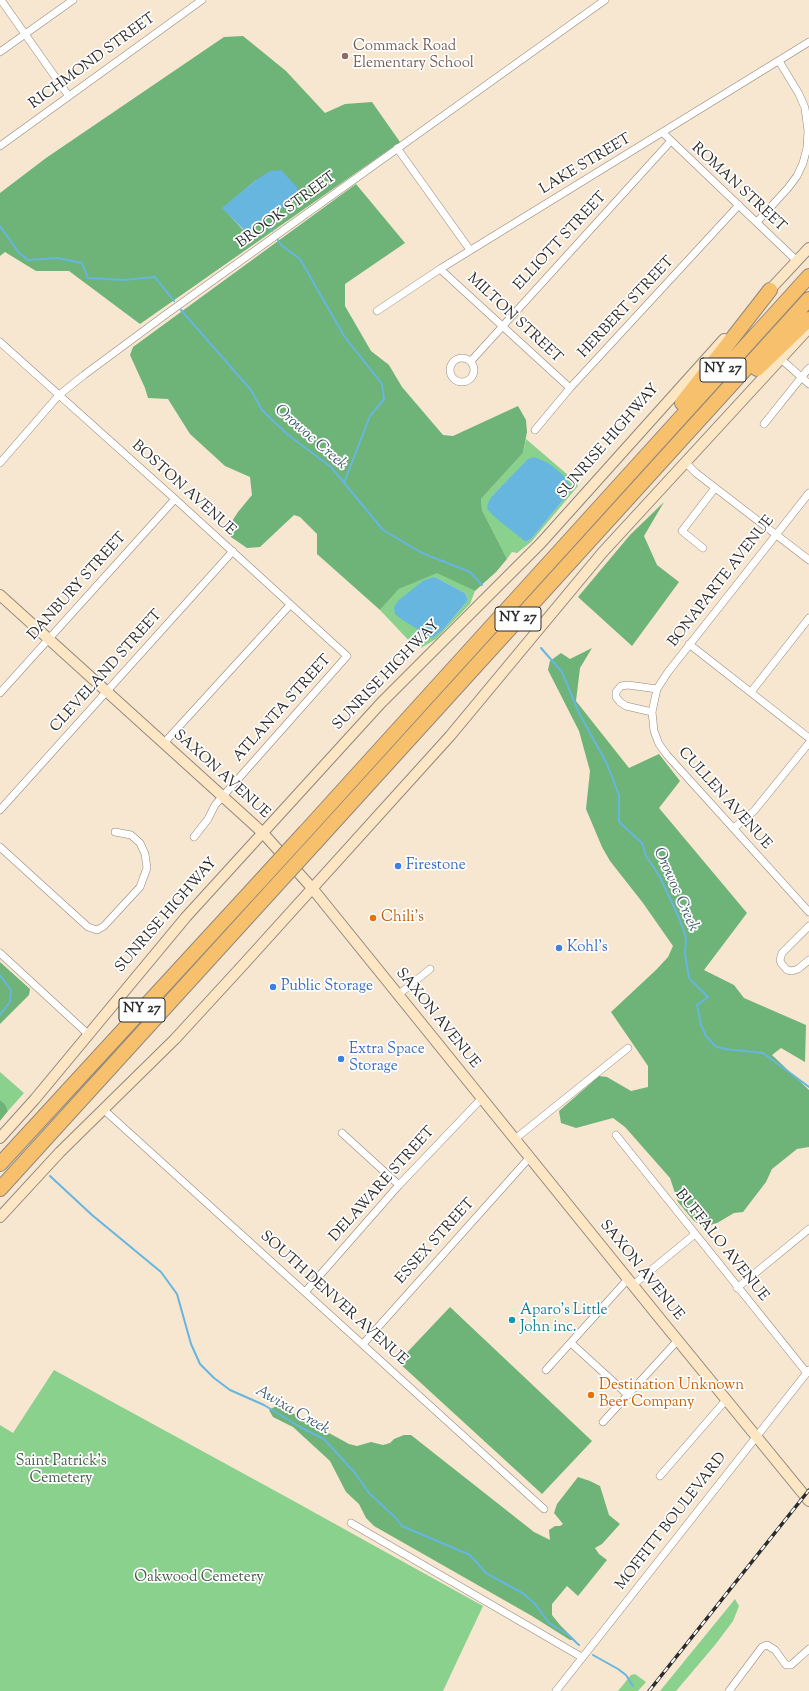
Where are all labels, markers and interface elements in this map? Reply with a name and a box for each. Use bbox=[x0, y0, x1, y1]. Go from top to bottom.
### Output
street label: RICHMOND STREET bbox=[26, 10, 160, 114]
place label: Commack Road Elementary School bbox=[353, 38, 474, 73]
marker: Commack Road Elementary School bbox=[340, 51, 350, 61]
street label: LAKE STREET bbox=[537, 131, 635, 199]
street label: ROMAN STREET bbox=[687, 139, 789, 237]
street label: BROOK STREET bbox=[234, 169, 340, 253]
street label: ELLIOTT STREET bbox=[511, 189, 611, 295]
street label: HERBERT STREET bbox=[575, 253, 679, 363]
street label: MILTON STREET bbox=[463, 270, 565, 368]
road number: NY 27 bbox=[700, 358, 746, 382]
street label: SUNRISE HIGHWAY bbox=[554, 381, 664, 503]
water label: Orowoc Creek bbox=[270, 401, 350, 475]
street label: BOSTON AVENUE bbox=[127, 437, 239, 541]
street label: BONAPARTE AVENUE bbox=[665, 513, 779, 651]
street label: DANBURY STREET bbox=[25, 529, 131, 645]
street label: CLEVELAND STREET bbox=[47, 607, 167, 737]
road number: NY 27 bbox=[495, 607, 541, 631]
street label: SUNRISE HIGHWAY bbox=[330, 617, 444, 735]
street label: ATLANTA STREET bbox=[230, 652, 336, 766]
street label: SAXON AVENUE bbox=[169, 727, 273, 823]
street label: CULLEN AVENUE bbox=[673, 744, 775, 854]
water label: Orowoc Creek bbox=[648, 845, 702, 935]
street label: SUNRISE HIGHWAY bbox=[112, 855, 222, 977]
place label: Firestone bbox=[406, 857, 466, 875]
marker: Firestone bbox=[393, 861, 403, 871]
place label: Chili's bbox=[381, 909, 424, 927]
marker: Chili's bbox=[368, 913, 378, 923]
place label: Kohl's bbox=[567, 939, 608, 957]
marker: Kohl's bbox=[554, 943, 564, 953]
street label: SAXON AVENUE bbox=[391, 965, 483, 1073]
place label: Public Storage bbox=[281, 978, 373, 996]
marker: Public Storage bbox=[268, 982, 278, 992]
road number: NY 27 bbox=[119, 998, 165, 1022]
place label: Extra Space Storage bbox=[349, 1041, 425, 1076]
marker: Extra Space Storage bbox=[336, 1054, 346, 1064]
street label: DELAWARE STREET bbox=[327, 1124, 439, 1246]
street label: BUFFALO AVENUE bbox=[670, 1186, 772, 1306]
street label: ESSEX STREET bbox=[393, 1195, 479, 1289]
street label: SAXON AVENUE bbox=[595, 1217, 687, 1325]
street label: SOUTH DENVER AVENUE bbox=[256, 1228, 410, 1370]
place label: Aparo's Little John inc. bbox=[520, 1302, 608, 1337]
marker: Aparo's Little John inc. bbox=[507, 1315, 517, 1325]
place label: Destination Unknown Beer Company bbox=[599, 1377, 744, 1412]
water label: Awixa Creek bbox=[251, 1382, 333, 1440]
marker: Destination Unknown Beer Company bbox=[586, 1390, 596, 1400]
street label: MOFFITT BOULEVARD bbox=[613, 1450, 731, 1594]
park label: Saint Patrick's Cemetery bbox=[15, 1453, 107, 1488]
park label: Oakwood Cemetery bbox=[134, 1569, 264, 1587]

